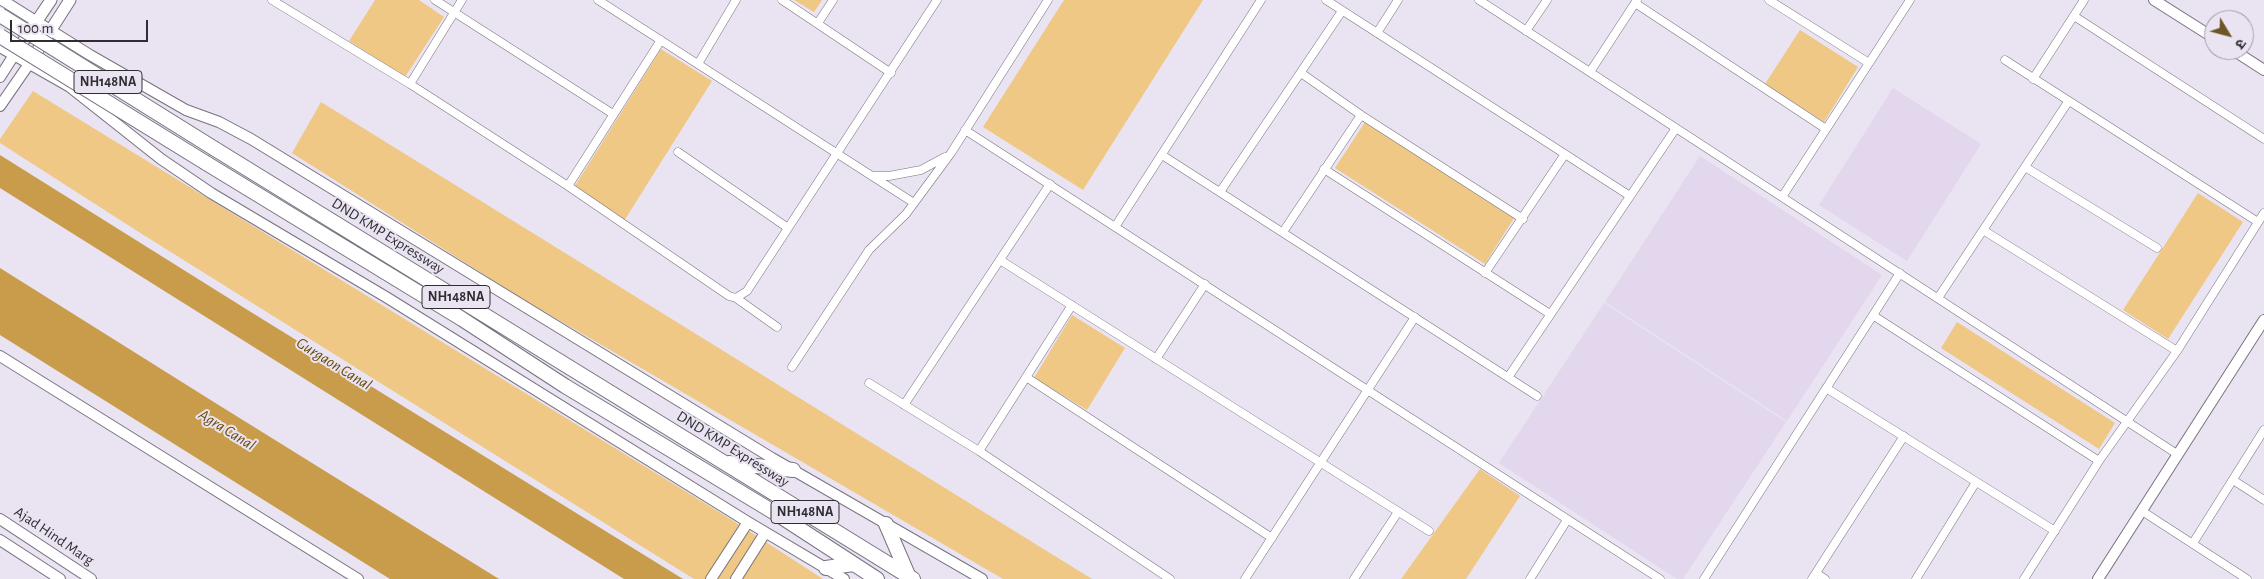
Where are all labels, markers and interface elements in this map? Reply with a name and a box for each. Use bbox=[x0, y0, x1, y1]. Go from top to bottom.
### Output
scale bar bbox=[12, 10, 150, 42]
north arrow bbox=[2204, 10, 2254, 60]
text: 100 m bbox=[18, 21, 53, 36]
text: उ bbox=[2232, 36, 2248, 51]
road number: NH148NA bbox=[74, 70, 142, 94]
street label: DND KMP Expressway bbox=[328, 194, 448, 278]
road number: NH148NA bbox=[422, 286, 490, 308]
water label: Gurgaon Canal bbox=[293, 333, 375, 395]
water label: Agra Canal bbox=[195, 405, 259, 455]
street label: DND KMP Expressway bbox=[673, 407, 793, 491]
road number: NH148NA bbox=[771, 501, 839, 524]
street label: Ajad Hind Marg bbox=[11, 503, 97, 569]

